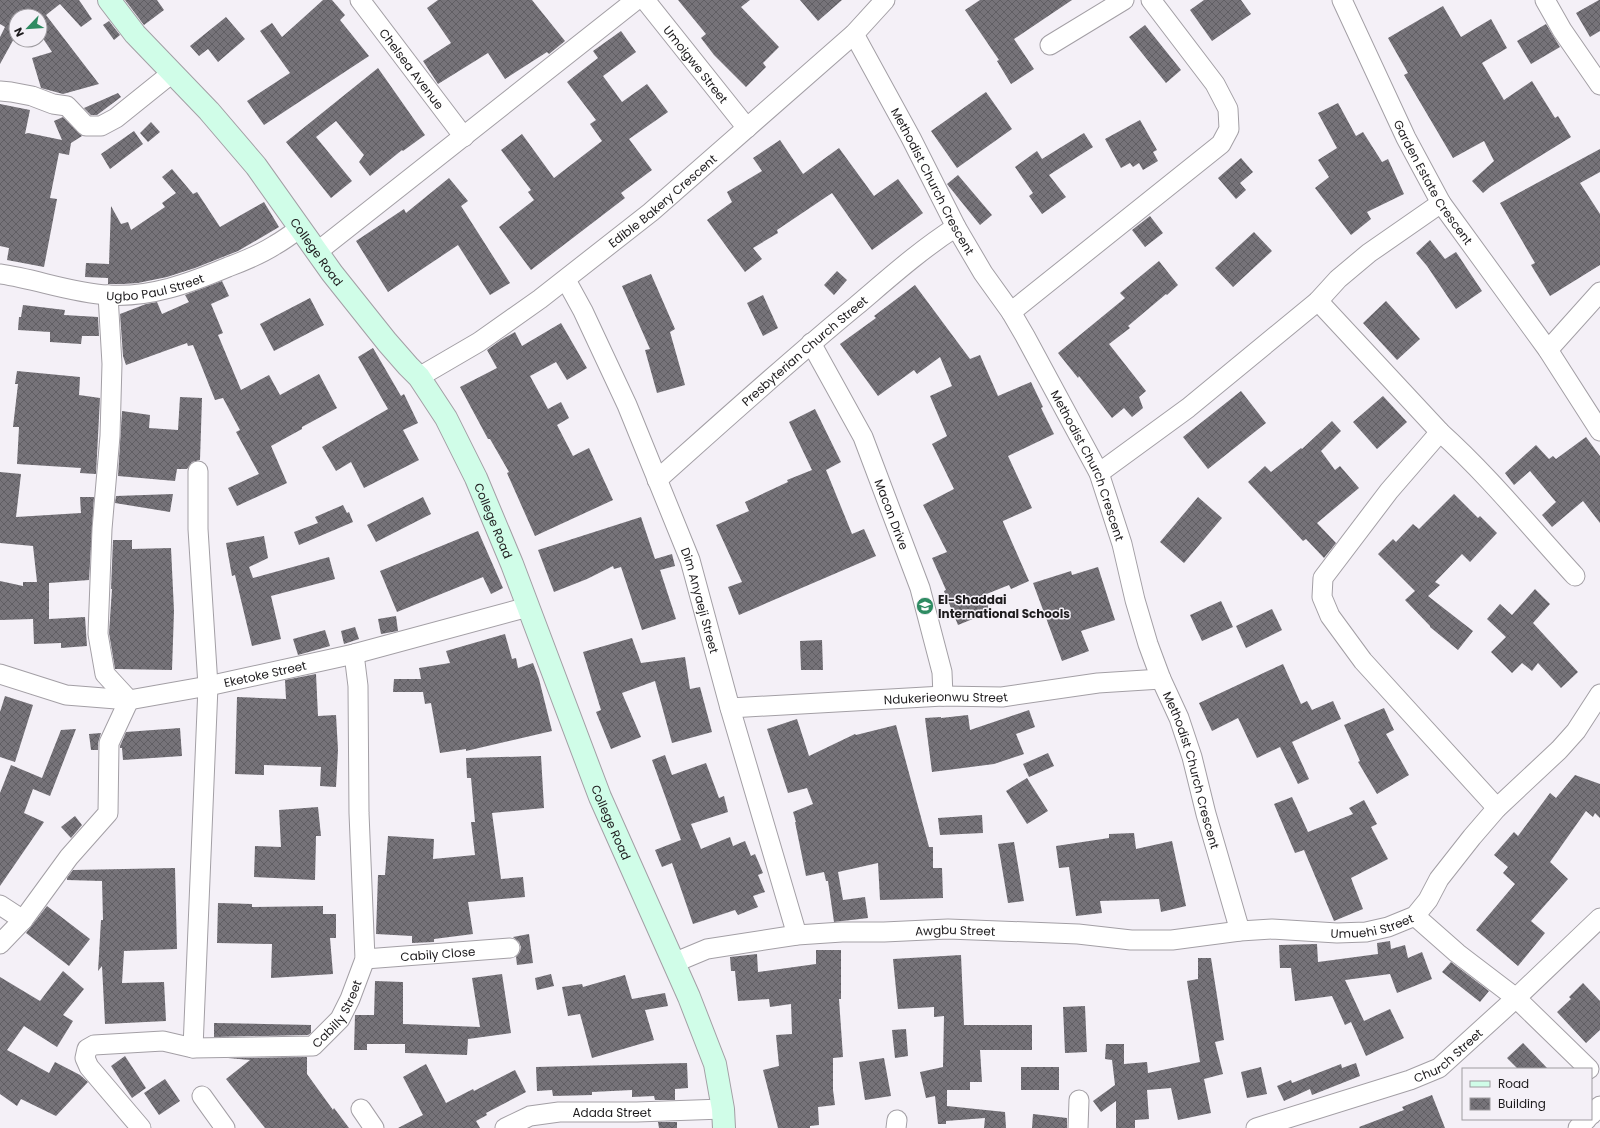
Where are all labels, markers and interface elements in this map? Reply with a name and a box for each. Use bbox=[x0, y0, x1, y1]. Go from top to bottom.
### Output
north arrow bbox=[8, 8, 48, 48]
street label: Umoigwe Street bbox=[660, 22, 732, 107]
text: N bbox=[10, 25, 28, 39]
street label: Chelsea Avenue bbox=[376, 25, 448, 112]
street label: Methodist Church Crescent bbox=[887, 104, 979, 258]
street label: Garden Estate Crescent bbox=[1390, 117, 1477, 248]
street label: Edible Bakery Crescent bbox=[604, 150, 720, 251]
street label: College Road bbox=[287, 214, 347, 289]
street label: Ugbo Paul Street bbox=[106, 269, 206, 304]
street label: Presbyterian Church Street bbox=[738, 292, 871, 409]
street label: Methodist Church Crescent bbox=[1047, 387, 1129, 543]
street label: Macon Drive bbox=[871, 476, 913, 552]
street label: College Road bbox=[470, 480, 517, 561]
street label: Dim Anyaeji Street bbox=[677, 545, 723, 655]
place label: El-Shaddai International Schools bbox=[938, 591, 1070, 622]
school or university icon: El-Shaddai International Schools bbox=[915, 596, 935, 616]
street label: Eketoke Street bbox=[222, 656, 308, 691]
street label: Ndukerieonwu Street bbox=[883, 687, 1009, 708]
street label: Methodist Church Crescent bbox=[1159, 689, 1224, 851]
street label: College Road bbox=[588, 782, 635, 862]
street label: Umuehi Street bbox=[1330, 909, 1416, 942]
street label: Awgbu Street bbox=[915, 920, 996, 939]
street label: Cabily Close bbox=[400, 942, 476, 965]
street label: Cabilly Street bbox=[308, 977, 365, 1051]
street label: Church Street bbox=[1411, 1024, 1486, 1086]
legend bbox=[1462, 1068, 1592, 1120]
text: Road bbox=[1498, 1075, 1529, 1092]
text: Building bbox=[1498, 1095, 1546, 1112]
street label: Adada Street bbox=[572, 1103, 652, 1121]

